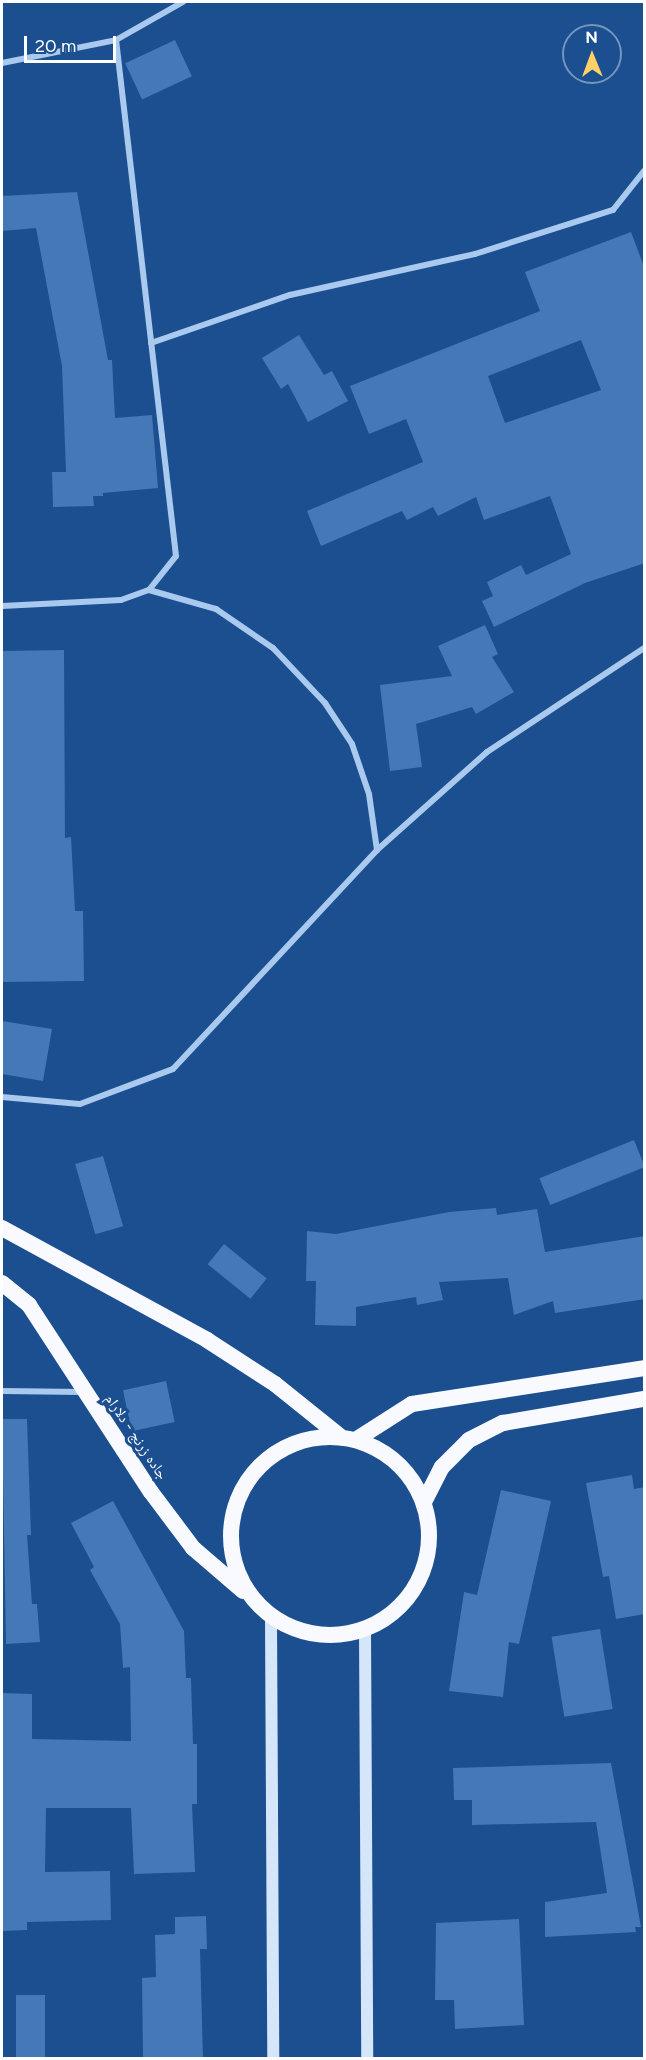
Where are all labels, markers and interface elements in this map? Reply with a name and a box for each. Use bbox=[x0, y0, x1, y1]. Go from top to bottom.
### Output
scale bar bbox=[27, 24, 118, 62]
north arrow bbox=[562, 24, 622, 84]
text: N bbox=[585, 28, 598, 47]
text: 20 m bbox=[35, 35, 76, 57]
street label: جاده زرنج - دلارام bbox=[101, 1391, 171, 1483]

